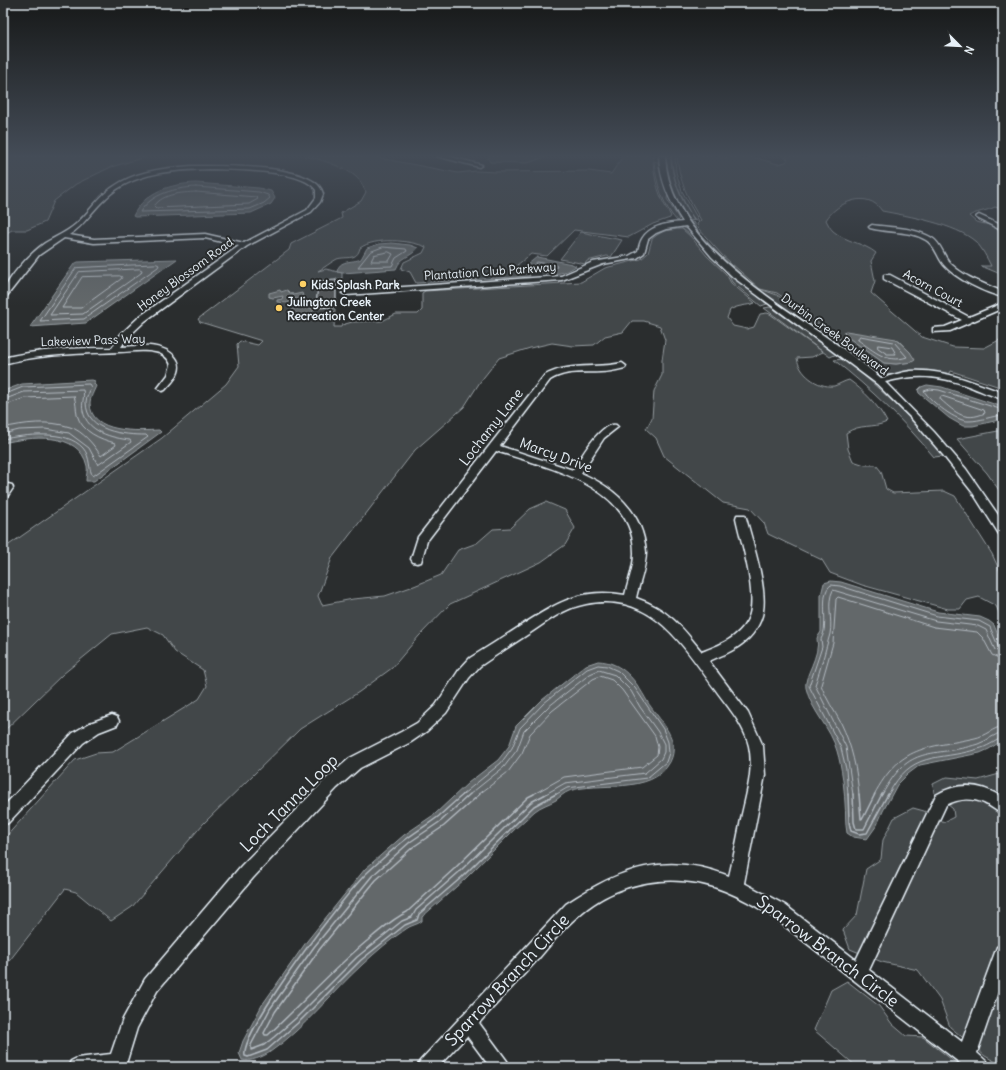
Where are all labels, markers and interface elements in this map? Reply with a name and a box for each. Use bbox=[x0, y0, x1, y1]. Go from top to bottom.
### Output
north arrow bbox=[940, 26, 980, 66]
text: N bbox=[961, 44, 977, 56]
street label: Honey Blossom Road bbox=[134, 234, 236, 314]
street label: Plantation Club Parkway bbox=[423, 259, 557, 283]
street label: Acorn Court bbox=[901, 266, 965, 310]
place label: Kids Splash Park bbox=[311, 277, 400, 293]
marker: Kids Splash Park bbox=[298, 279, 308, 289]
street label: Durbin Creek Boulevard bbox=[778, 290, 892, 378]
place label: Julington Creek Recreation Center bbox=[287, 294, 384, 323]
marker: Julington Creek Recreation Center bbox=[274, 303, 284, 313]
street label: Lakeview Pass Way bbox=[40, 331, 146, 349]
street label: Lochamy Lane bbox=[455, 385, 527, 469]
street label: Marcy Drive bbox=[517, 433, 595, 477]
street label: Loch Tanna Loop bbox=[235, 749, 343, 857]
street label: Sparrow Branch Circle bbox=[752, 890, 904, 1012]
street label: Sparrow Branch Circle bbox=[440, 909, 574, 1051]

